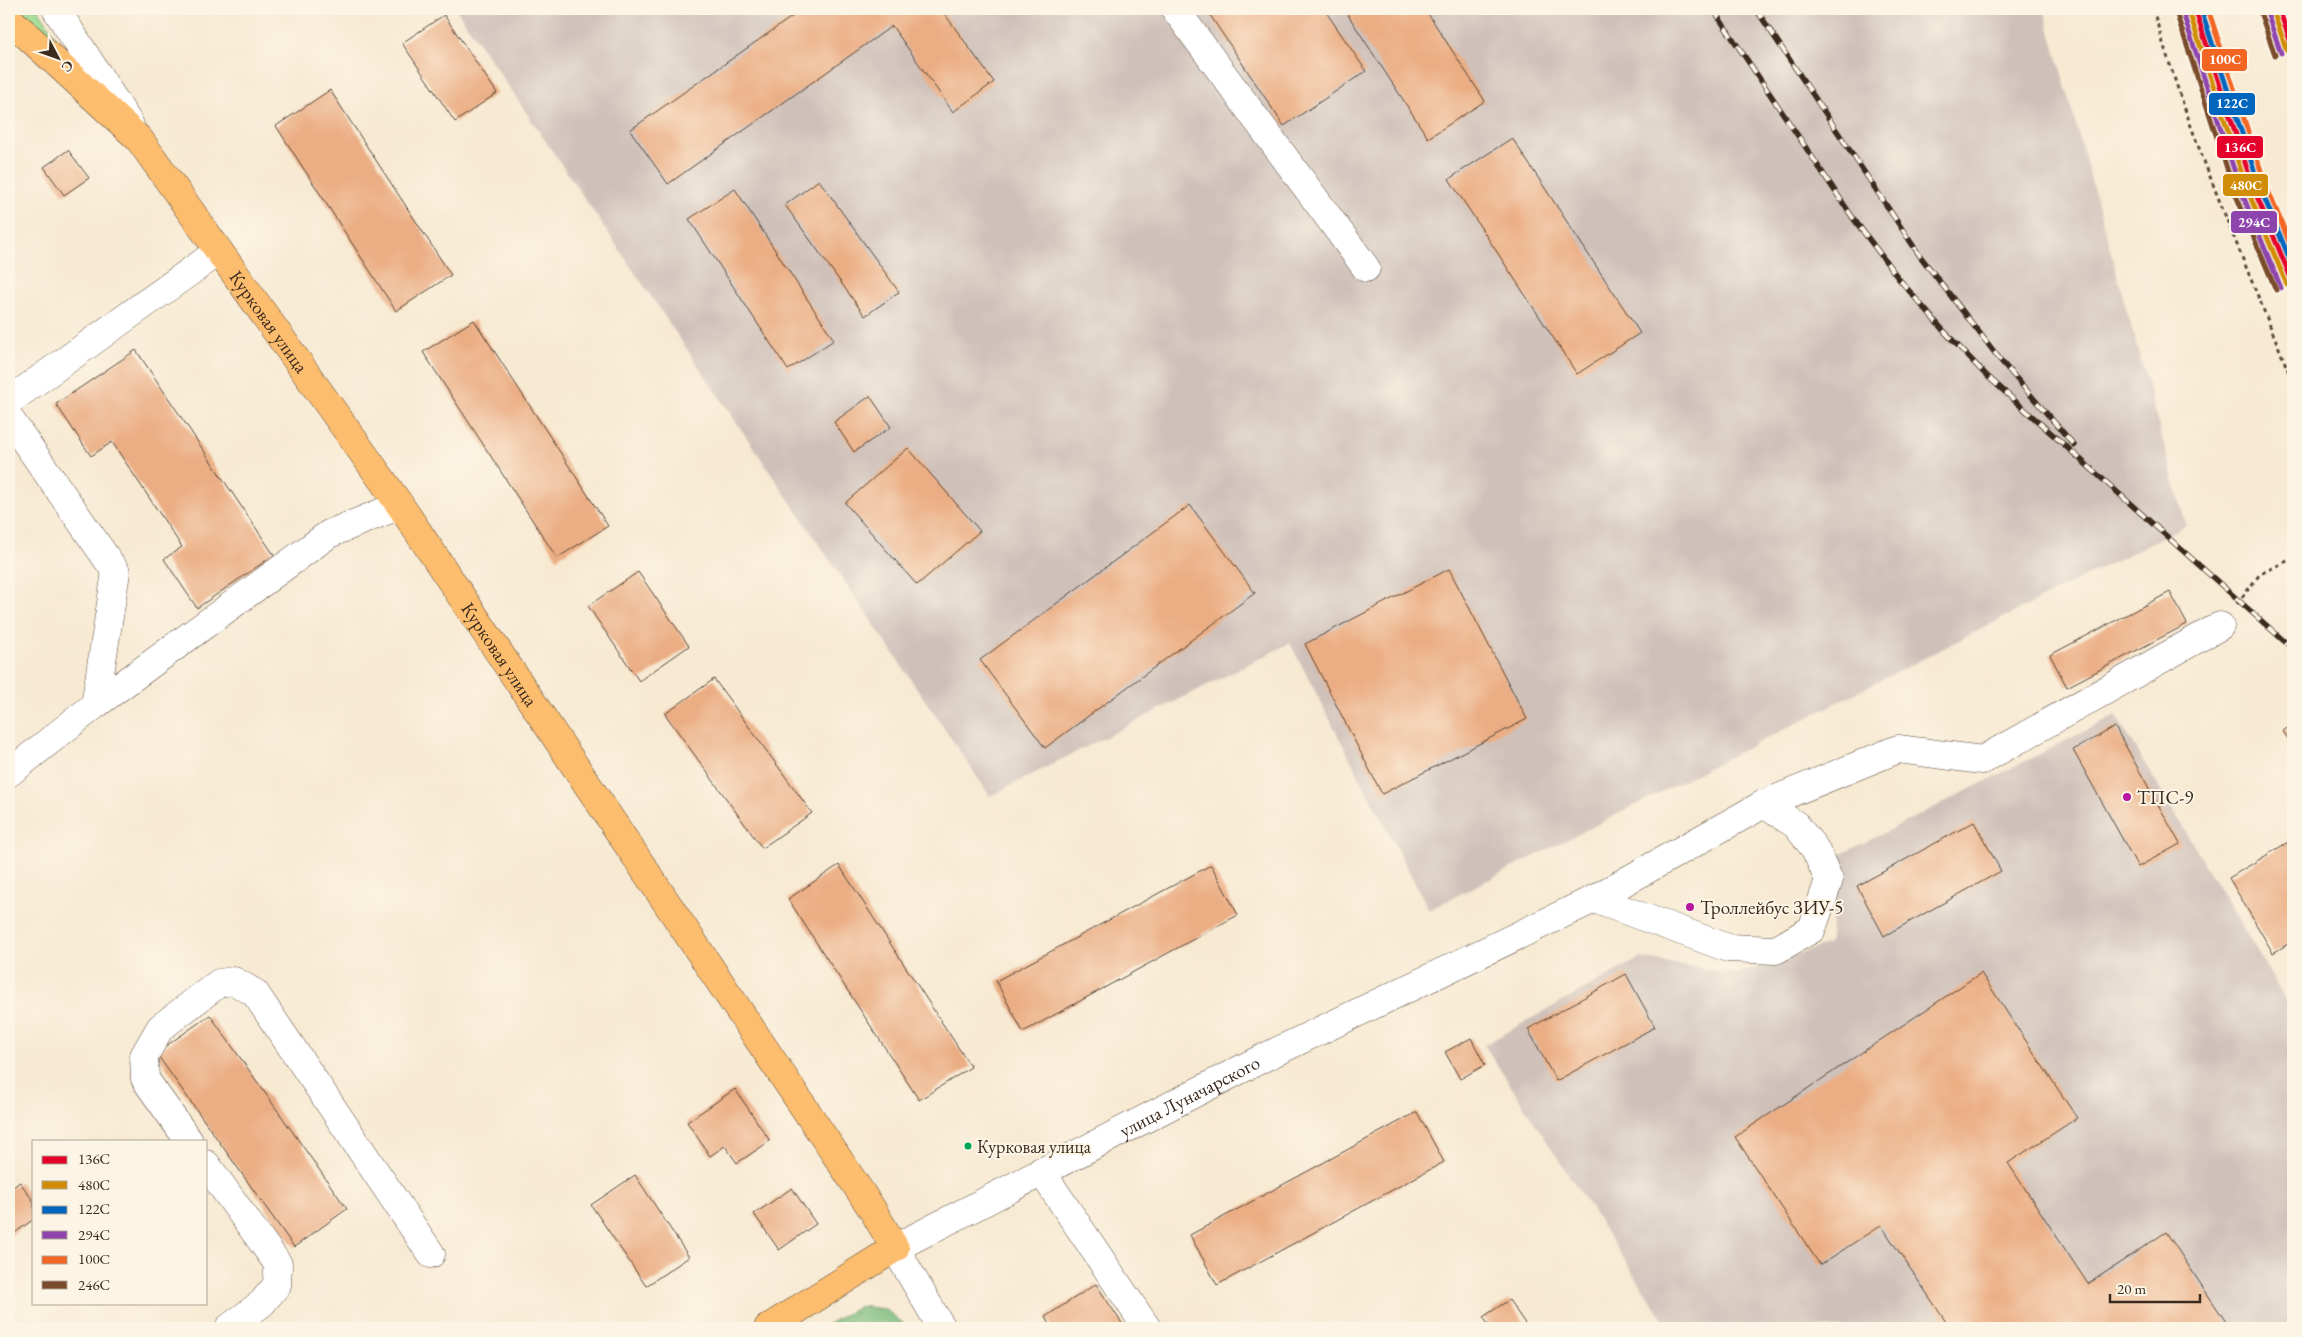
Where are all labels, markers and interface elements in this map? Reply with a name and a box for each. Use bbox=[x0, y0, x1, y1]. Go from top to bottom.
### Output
north arrow bbox=[32, 32, 82, 82]
line badge: 100C bbox=[2201, 48, 2248, 72]
text: 100C bbox=[2209, 50, 2241, 68]
text: С bbox=[58, 57, 78, 76]
line badge: 122С bbox=[2208, 92, 2256, 116]
text: 122С bbox=[2216, 94, 2248, 112]
line badge: 136С bbox=[2216, 135, 2264, 159]
text: 136С bbox=[2224, 138, 2256, 156]
line badge: 480С bbox=[2222, 173, 2269, 197]
text: 480С bbox=[2230, 176, 2262, 194]
line badge: 294С bbox=[2230, 210, 2278, 234]
text: 294С bbox=[2238, 213, 2270, 231]
street label: Курковая улица bbox=[224, 265, 315, 378]
street label: Курковая улица bbox=[456, 597, 544, 711]
place label: ТПС-9 bbox=[2137, 785, 2193, 810]
marker: ТПС-9 bbox=[2121, 791, 2133, 803]
place label: Троллейбус ЗИУ-5 bbox=[1700, 895, 1843, 920]
marker: Троллейбус ЗИУ-5 bbox=[1684, 901, 1696, 913]
street label: улица Луначарского bbox=[1115, 1049, 1264, 1143]
place label: Курковая улица bbox=[977, 1135, 1092, 1158]
legend bbox=[32, 1140, 208, 1304]
marker: Курковая улица bbox=[963, 1141, 973, 1151]
text: 136С bbox=[78, 1149, 110, 1168]
text: 480С bbox=[78, 1175, 110, 1194]
text: 122С bbox=[78, 1199, 110, 1218]
text: 294С bbox=[78, 1225, 110, 1244]
text: 100C bbox=[78, 1249, 110, 1268]
scale bar bbox=[2110, 1272, 2200, 1304]
text: 246С bbox=[78, 1275, 110, 1294]
text: 20 m bbox=[2117, 1279, 2146, 1298]

